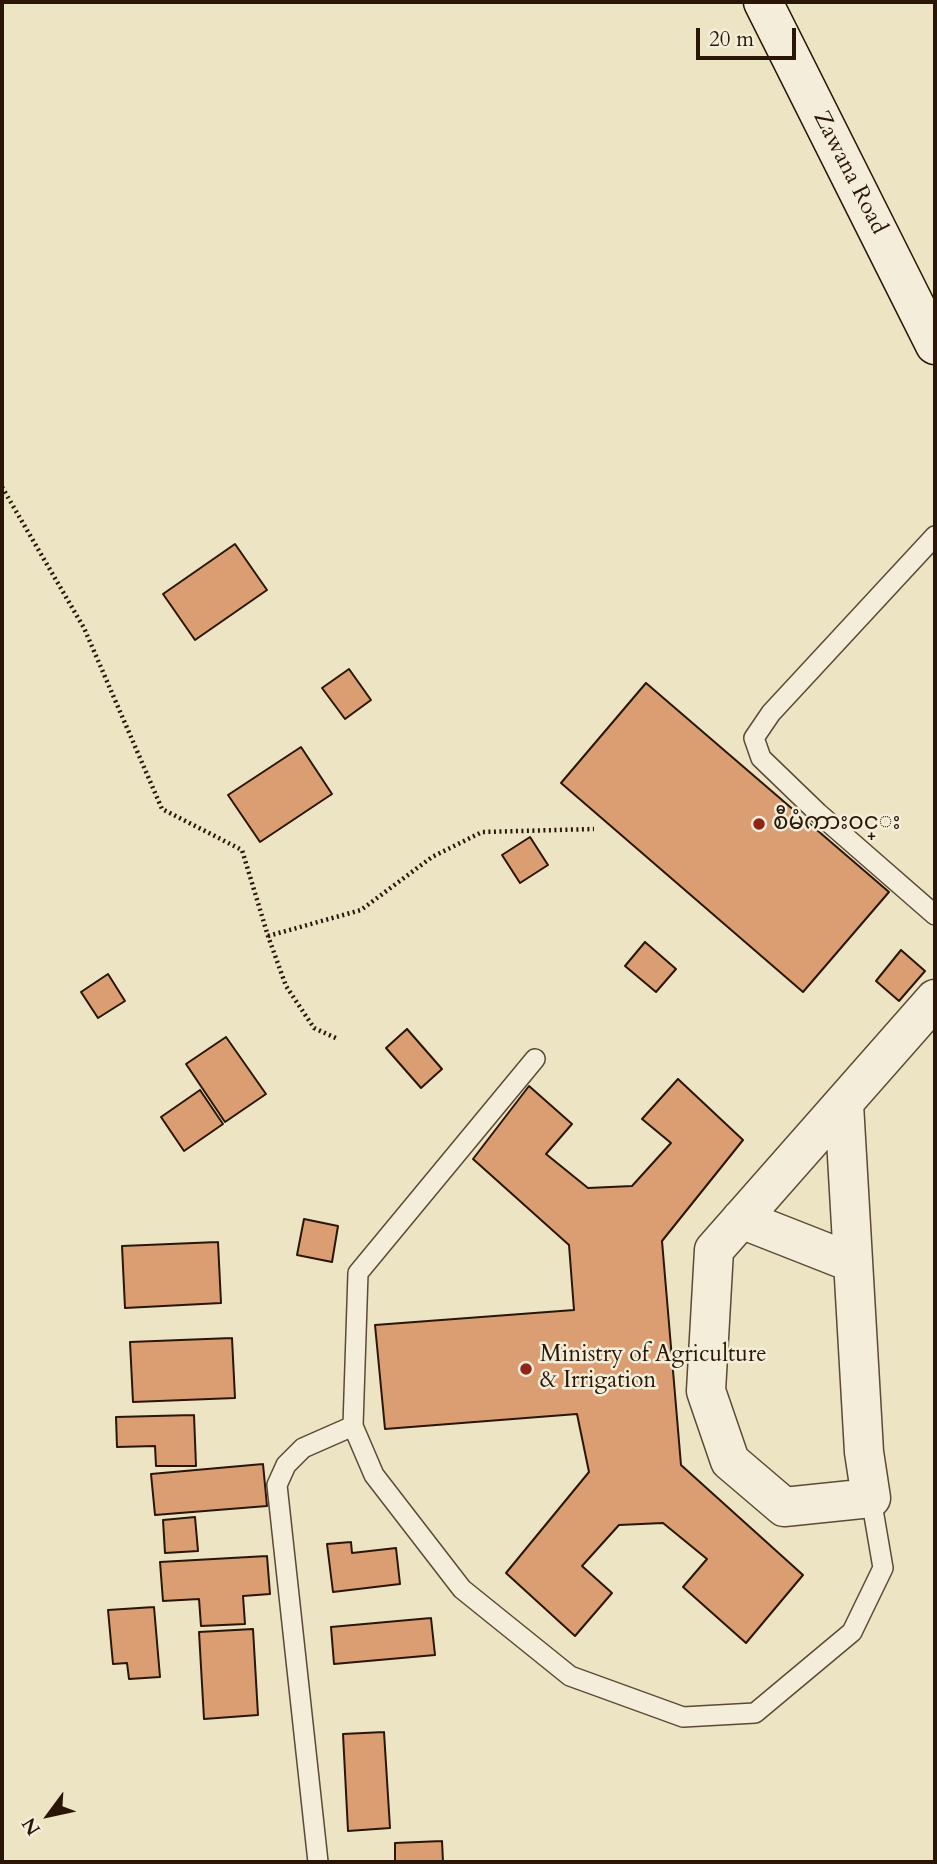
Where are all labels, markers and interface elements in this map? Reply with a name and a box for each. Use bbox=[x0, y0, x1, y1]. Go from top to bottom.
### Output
scale bar bbox=[699, 14, 799, 58]
text: 20 m bbox=[709, 25, 754, 54]
street label: Zawana Road bbox=[806, 107, 892, 239]
place label: စီမံကားဝင္း bbox=[773, 810, 900, 838]
marker: စီမံကားဝင္း bbox=[751, 816, 767, 832]
place label: Ministry of Agriculture & Irrigation bbox=[540, 1342, 767, 1396]
marker: Ministry of Agriculture & Irrigation bbox=[518, 1361, 534, 1377]
north arrow bbox=[14, 1780, 84, 1850]
text: N bbox=[16, 1812, 47, 1840]

